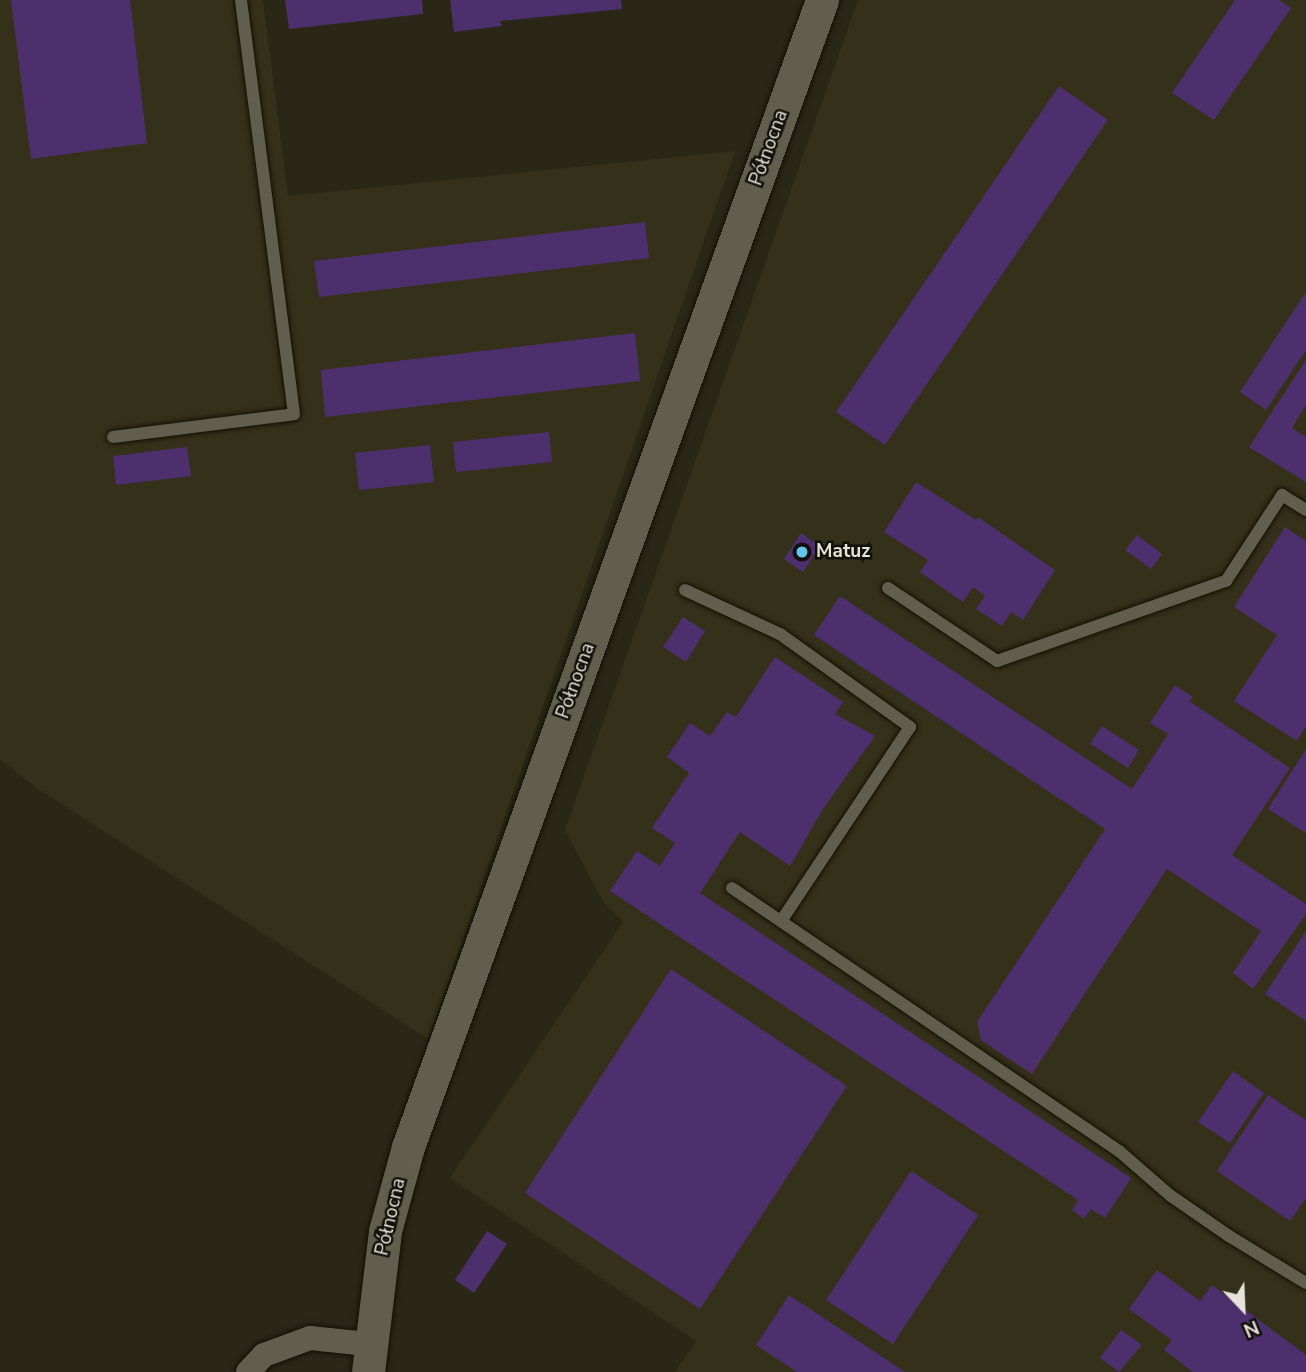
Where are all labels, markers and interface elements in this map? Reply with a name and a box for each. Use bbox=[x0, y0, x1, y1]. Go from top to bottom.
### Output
street label: Północna bbox=[745, 107, 793, 189]
place label: Matuz bbox=[816, 541, 870, 563]
marker: Matuz bbox=[794, 544, 810, 560]
street label: Północna bbox=[552, 640, 600, 722]
street label: Północna bbox=[371, 1176, 411, 1258]
north arrow bbox=[1208, 1274, 1278, 1344]
text: N bbox=[1240, 1314, 1263, 1343]

